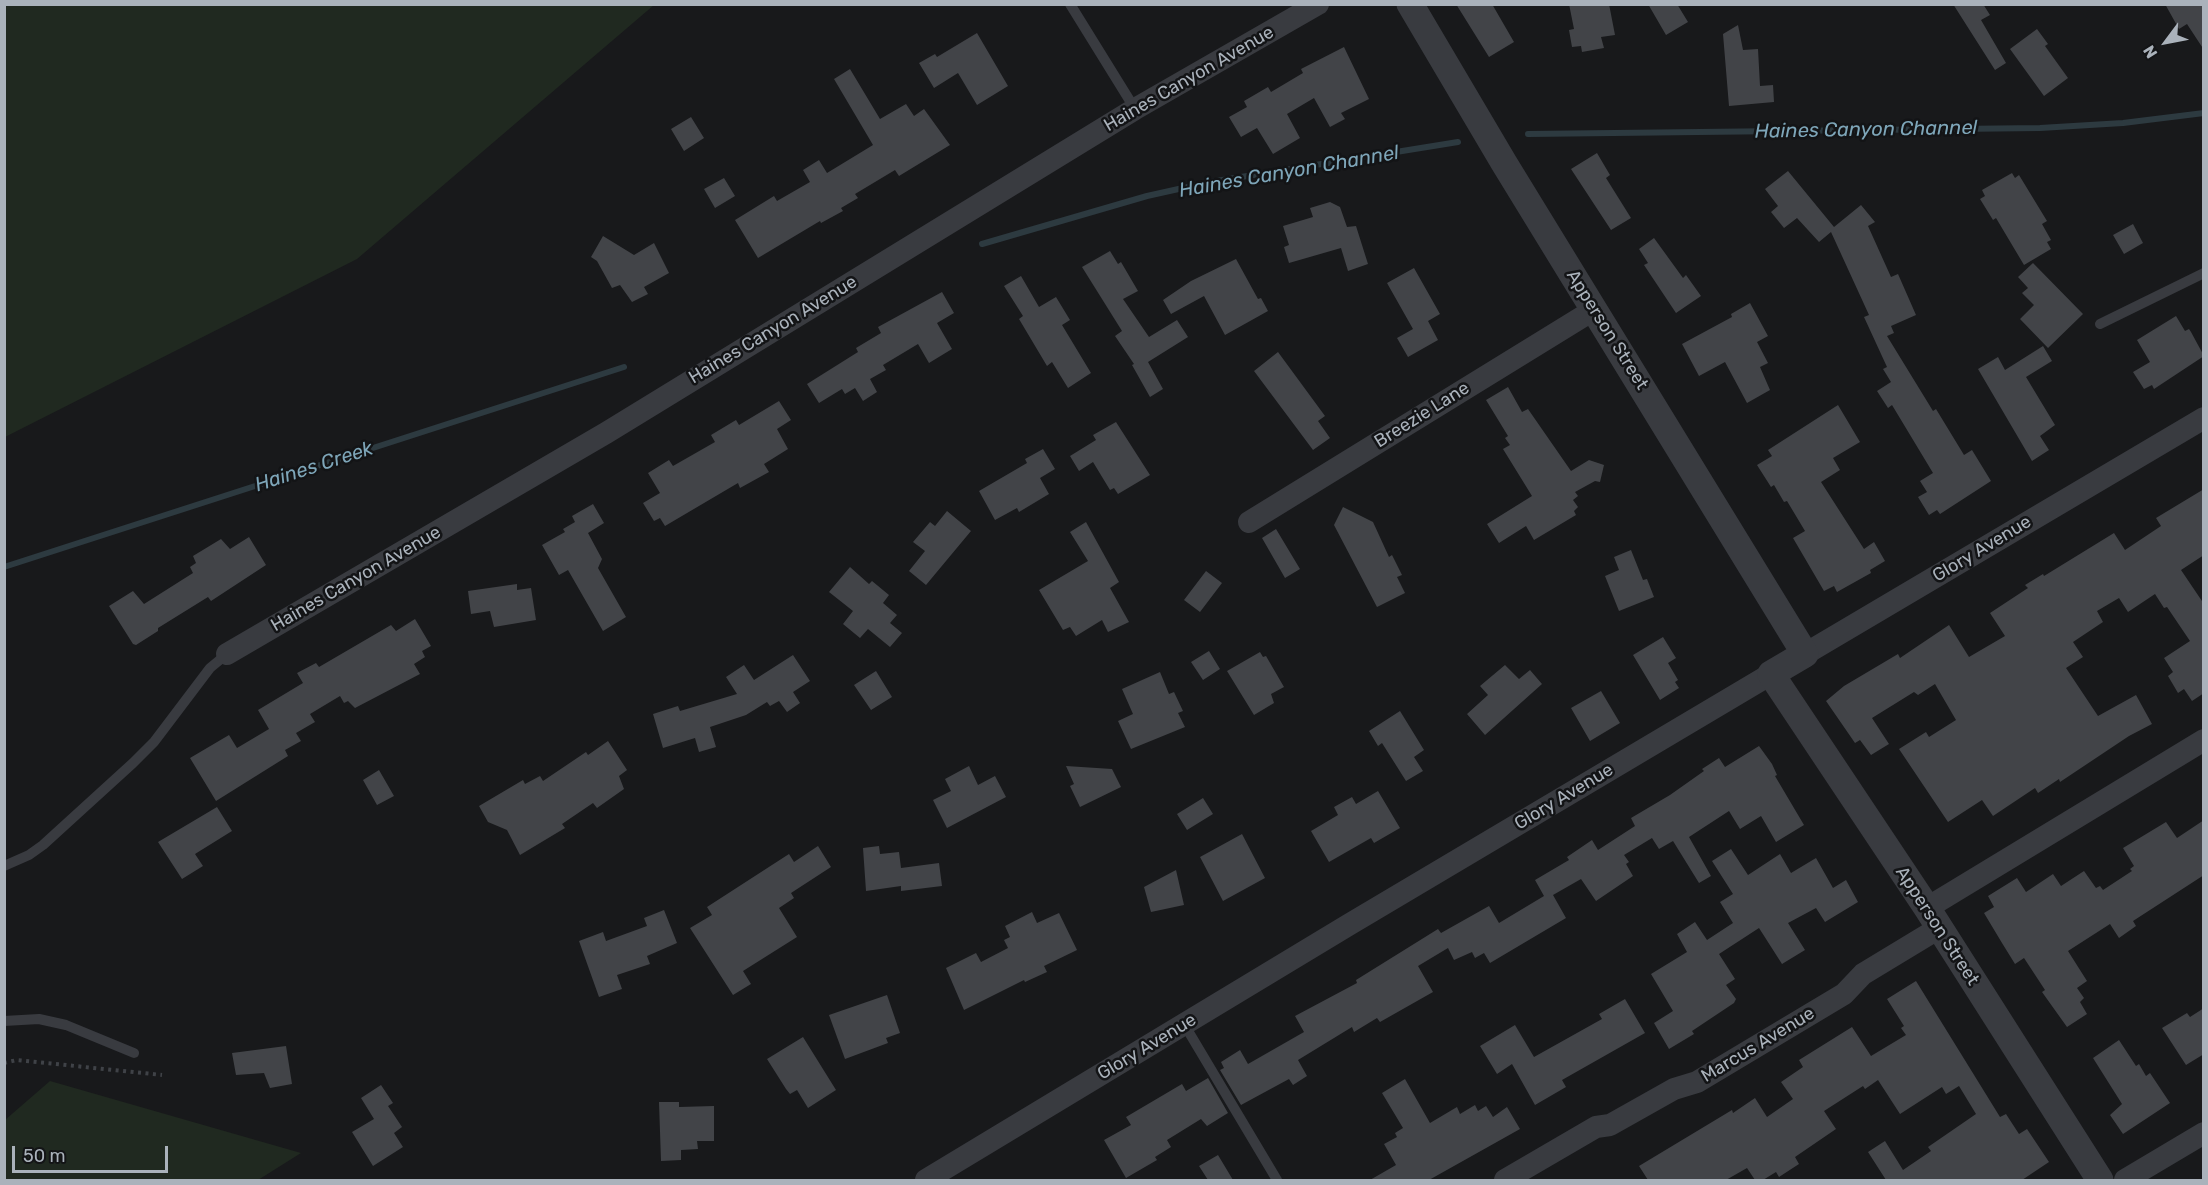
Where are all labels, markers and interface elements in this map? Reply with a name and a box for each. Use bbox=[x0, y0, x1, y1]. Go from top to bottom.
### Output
north arrow bbox=[2136, 12, 2196, 72]
street label: Haines Canyon Avenue bbox=[1100, 22, 1278, 136]
text: N bbox=[2139, 42, 2161, 62]
water label: Haines Canyon Channel bbox=[1754, 116, 1978, 144]
water label: Haines Canyon Channel bbox=[1177, 141, 1401, 203]
street label: Apperson Street bbox=[1561, 266, 1653, 394]
street label: Haines Canyon Avenue bbox=[685, 271, 861, 389]
street label: Breezie Lane bbox=[1371, 377, 1473, 453]
water label: Haines Creek bbox=[252, 437, 376, 497]
street label: Glory Avenue bbox=[1929, 511, 2035, 587]
street label: Haines Canyon Avenue bbox=[267, 522, 445, 636]
street label: Glory Avenue bbox=[1511, 759, 1617, 835]
street label: Apperson Street bbox=[1891, 863, 1983, 989]
street label: Marcus Avenue bbox=[1697, 1003, 1819, 1087]
street label: Glory Avenue bbox=[1094, 1009, 1200, 1085]
scale bar bbox=[15, 1134, 171, 1172]
text: 50 m bbox=[23, 1145, 66, 1167]

